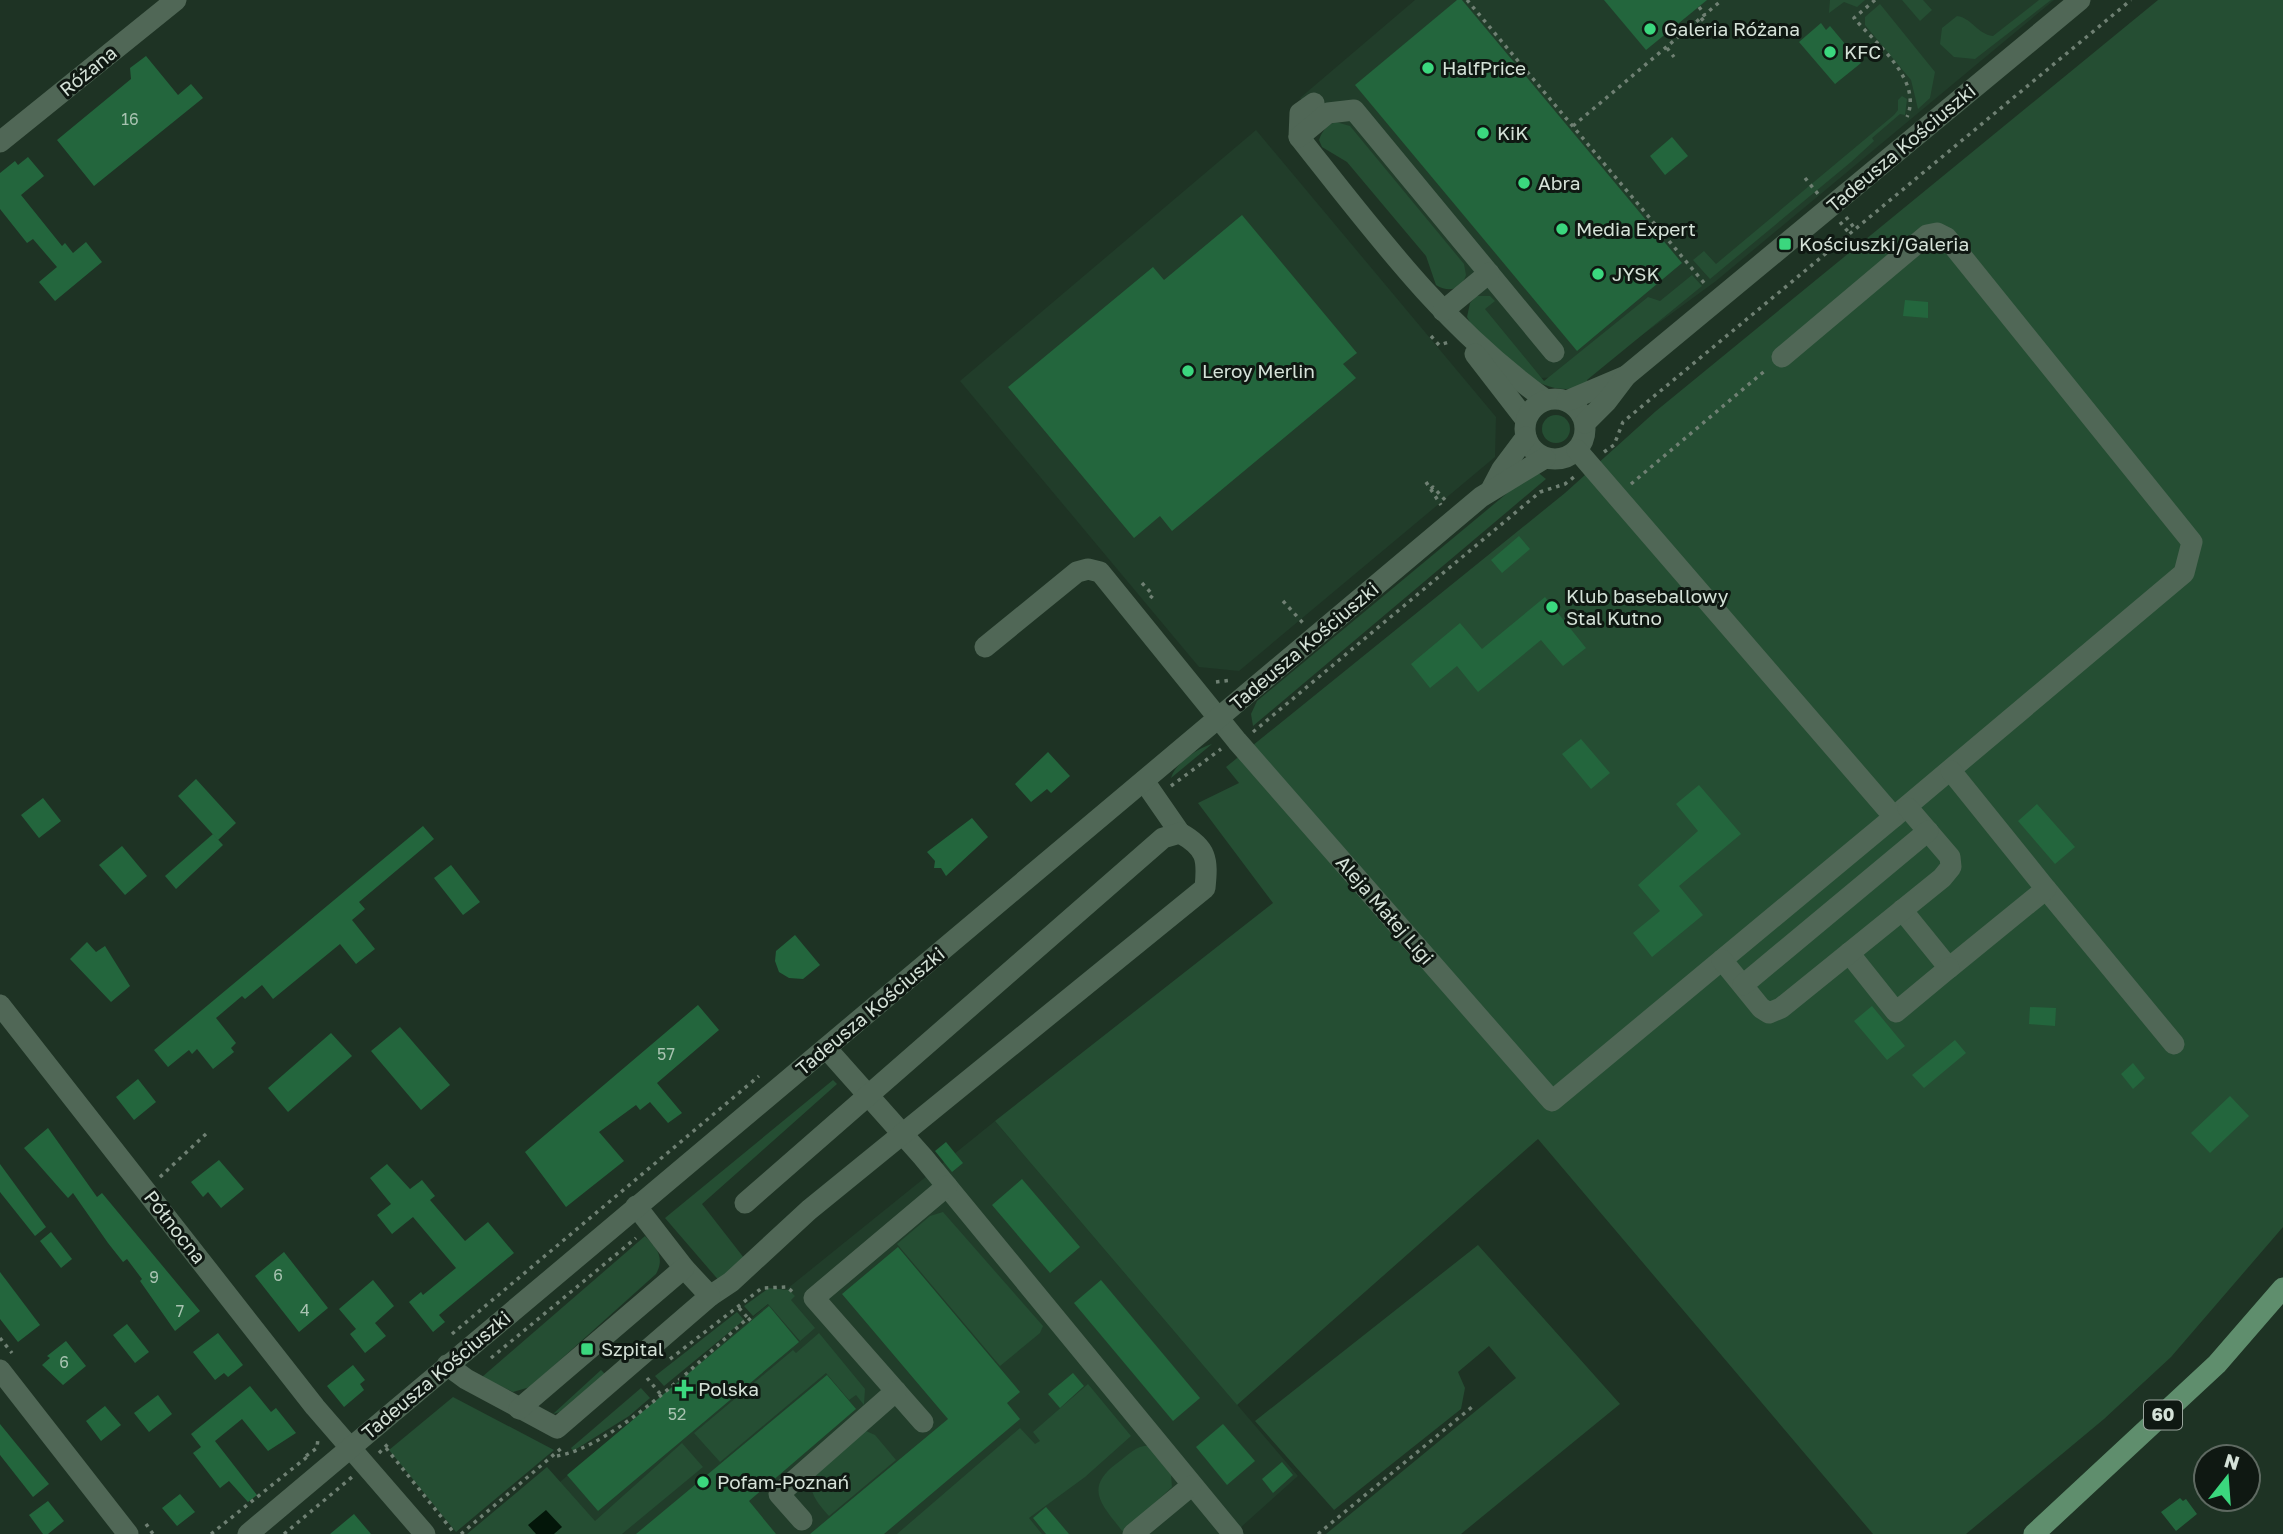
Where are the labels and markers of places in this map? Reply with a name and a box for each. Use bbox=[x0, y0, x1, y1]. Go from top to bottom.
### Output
place label: Galeria Różana bbox=[1664, 17, 1800, 40]
marker: Galeria Różana bbox=[1642, 21, 1658, 37]
place label: KFC bbox=[1844, 40, 1881, 63]
marker: KFC bbox=[1822, 44, 1838, 60]
place label: HalfPrice bbox=[1442, 56, 1526, 79]
marker: HalfPrice bbox=[1420, 60, 1436, 76]
place label: KiK bbox=[1497, 121, 1528, 144]
marker: KiK bbox=[1475, 125, 1491, 141]
place label: Abra bbox=[1538, 171, 1580, 194]
marker: Abra bbox=[1516, 175, 1532, 191]
place label: Media Expert bbox=[1576, 217, 1696, 240]
marker: Media Expert bbox=[1554, 221, 1570, 237]
place label: Kościuszki/Galeria bbox=[1799, 232, 1969, 255]
marker: Kościuszki/Galeria bbox=[1777, 236, 1793, 252]
place label: JYSK bbox=[1612, 262, 1660, 285]
marker: JYSK bbox=[1590, 266, 1606, 282]
place label: Leroy Merlin bbox=[1202, 359, 1315, 382]
marker: Leroy Merlin bbox=[1180, 363, 1196, 379]
place label: Klub baseballowy Stal Kutno bbox=[1566, 584, 1729, 629]
marker: Klub baseballowy Stal Kutno bbox=[1544, 599, 1560, 615]
place label: Szpital bbox=[601, 1337, 664, 1360]
marker: Szpital bbox=[579, 1341, 595, 1357]
place label: Polska bbox=[698, 1377, 759, 1400]
marker: Polska bbox=[676, 1381, 692, 1397]
place label: Pofam-Poznań bbox=[717, 1470, 849, 1493]
marker: Pofam-Poznań bbox=[695, 1474, 711, 1490]

